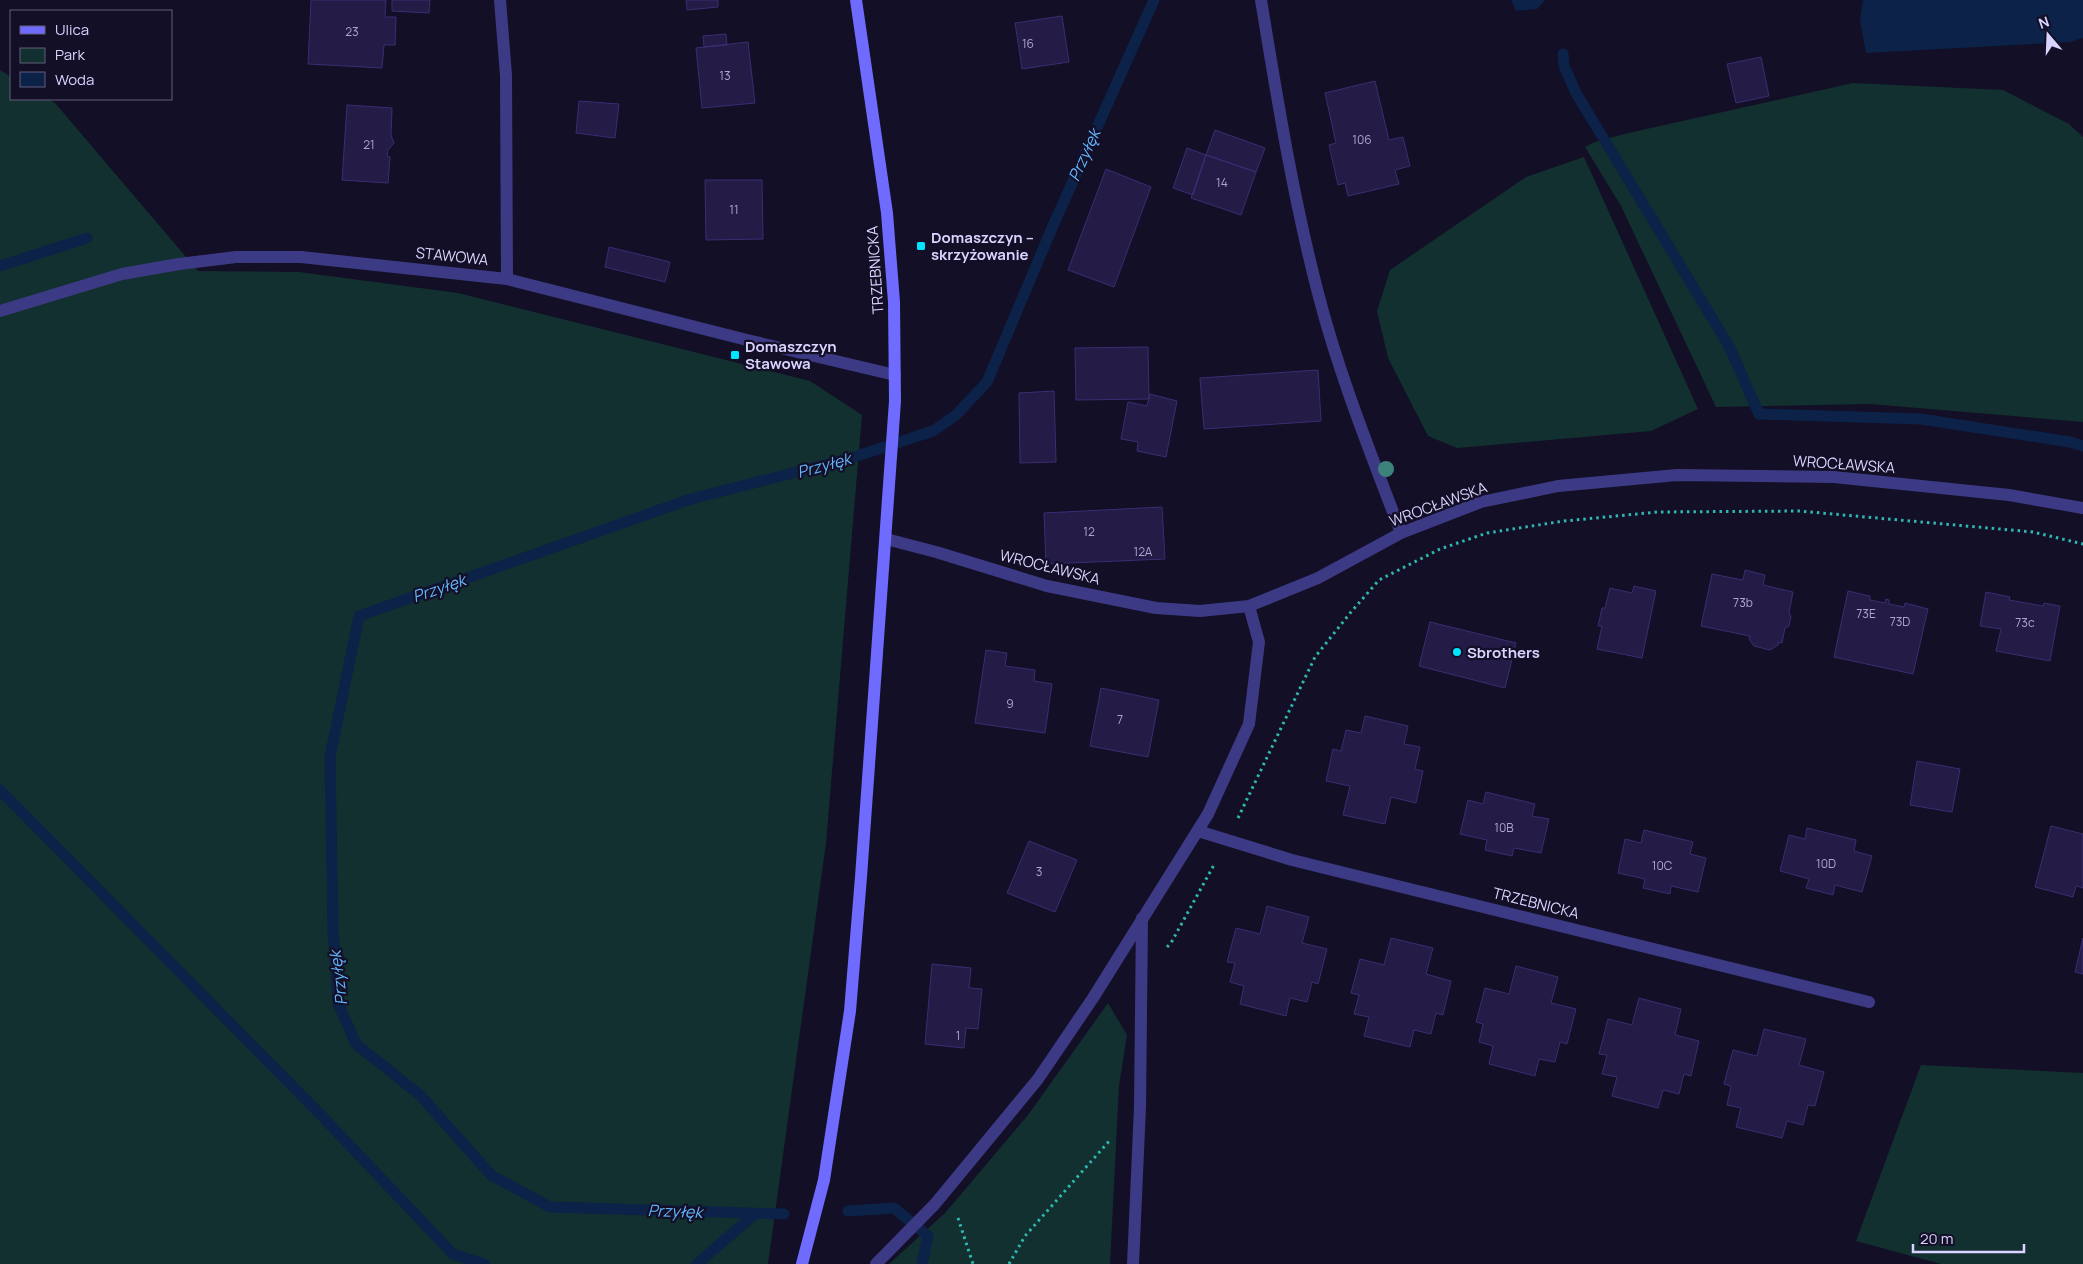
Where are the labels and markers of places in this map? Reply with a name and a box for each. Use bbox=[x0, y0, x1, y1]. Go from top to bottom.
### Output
place label: Domaszczyn – skrzyżowanie bbox=[931, 227, 1034, 265]
marker: Domaszczyn – skrzyżowanie bbox=[915, 240, 927, 252]
place label: Domaszczyn Stawowa bbox=[745, 336, 837, 374]
marker: Domaszczyn Stawowa bbox=[729, 349, 741, 361]
place label: Sbrothers bbox=[1467, 642, 1540, 663]
marker: Sbrothers bbox=[1451, 646, 1463, 658]

